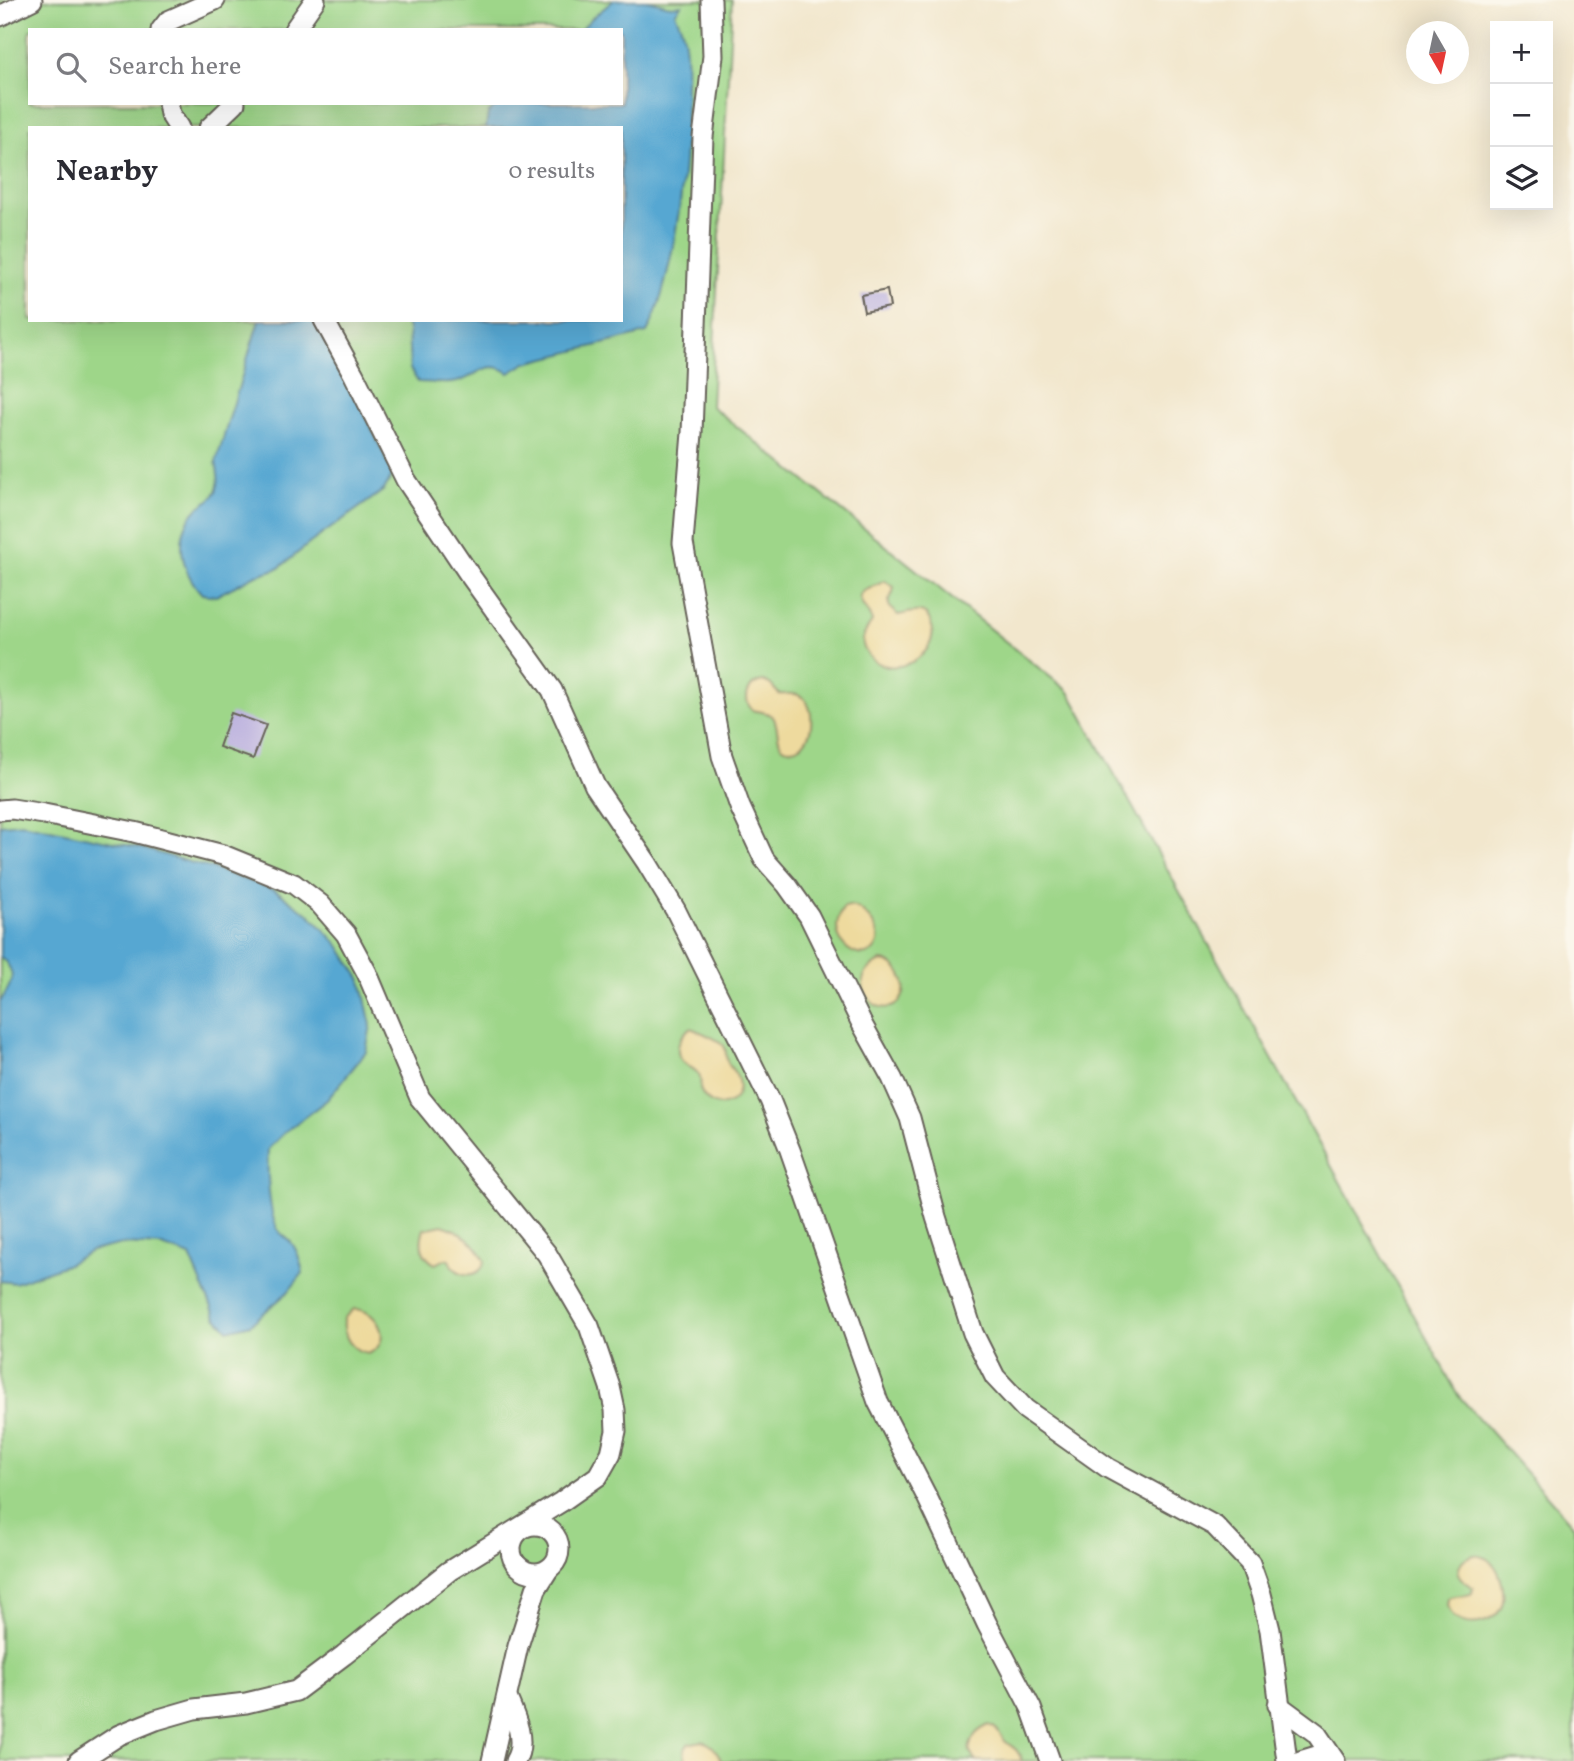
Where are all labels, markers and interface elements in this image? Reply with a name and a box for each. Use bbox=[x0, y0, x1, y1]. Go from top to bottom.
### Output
north arrow bbox=[1406, 21, 1469, 84]
map controls bbox=[1490, 21, 1553, 210]
button: + bbox=[1490, 21, 1553, 84]
search box bbox=[28, 28, 623, 105]
icon: search bbox=[52, 48, 90, 86]
text: Search here bbox=[108, 49, 241, 85]
button: − bbox=[1490, 84, 1553, 147]
button: layers bbox=[1490, 147, 1553, 210]
text: Nearby bbox=[56, 151, 158, 193]
text: 0 results bbox=[508, 156, 595, 188]

